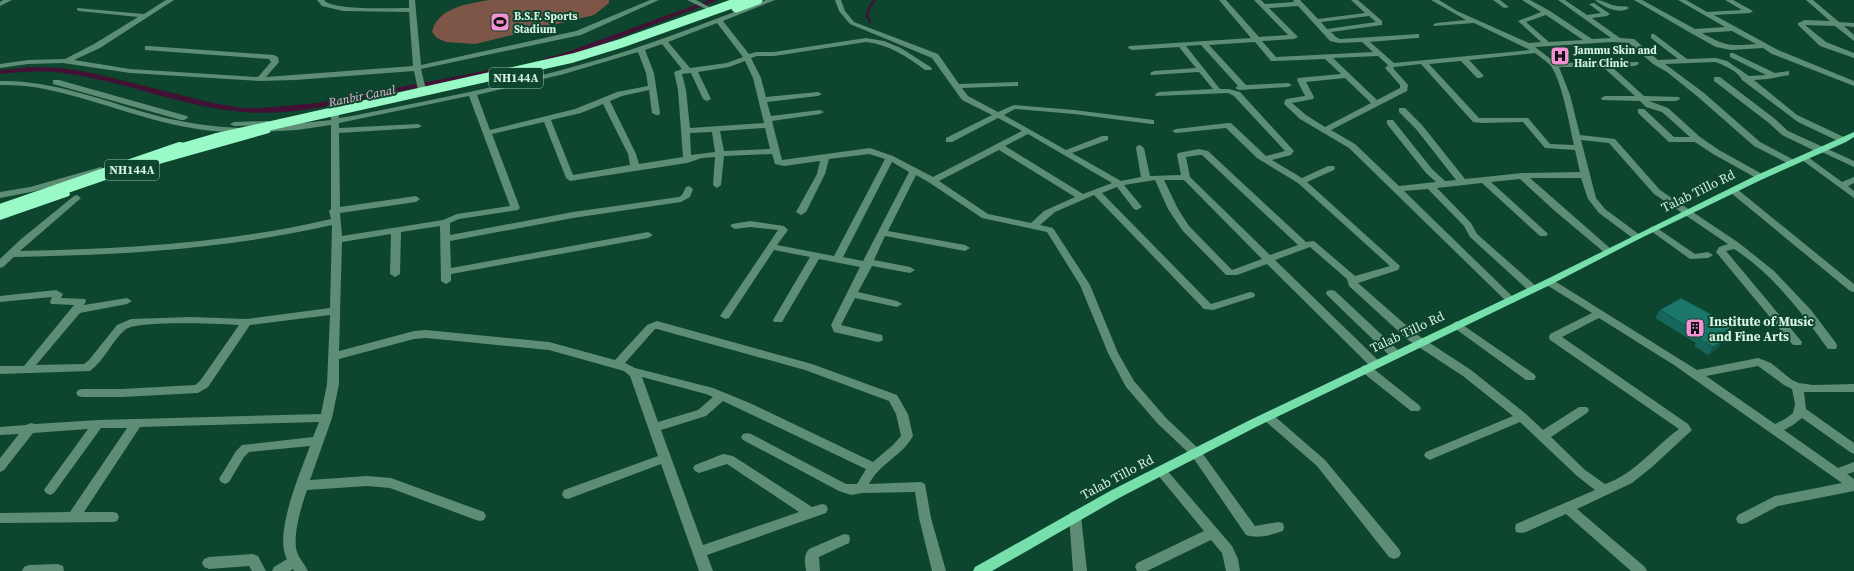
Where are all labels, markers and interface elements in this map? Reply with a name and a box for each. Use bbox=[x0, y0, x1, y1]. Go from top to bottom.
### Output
place label: B.S.F. Sports Stadium bbox=[514, 9, 577, 37]
sports icon: B.S.F. Sports Stadium bbox=[489, 11, 511, 33]
place label: Jammu Skin and Hair Clinic bbox=[1573, 43, 1657, 71]
hospital icon: Jammu Skin and Hair Clinic bbox=[1549, 45, 1571, 67]
road number: NH144A bbox=[489, 68, 543, 88]
water label: Ranbir Canal bbox=[326, 82, 397, 111]
road number: NH144A bbox=[105, 160, 159, 180]
street label: Talab Tillo Rd bbox=[1658, 166, 1738, 216]
street label: Talab Tillo Rd bbox=[1367, 307, 1447, 357]
place label: Institute of Music and Fine Arts bbox=[1709, 313, 1814, 345]
building icon: Institute of Music and Fine Arts bbox=[1684, 317, 1706, 339]
street label: Talab Tillo Rd bbox=[1078, 450, 1157, 503]

